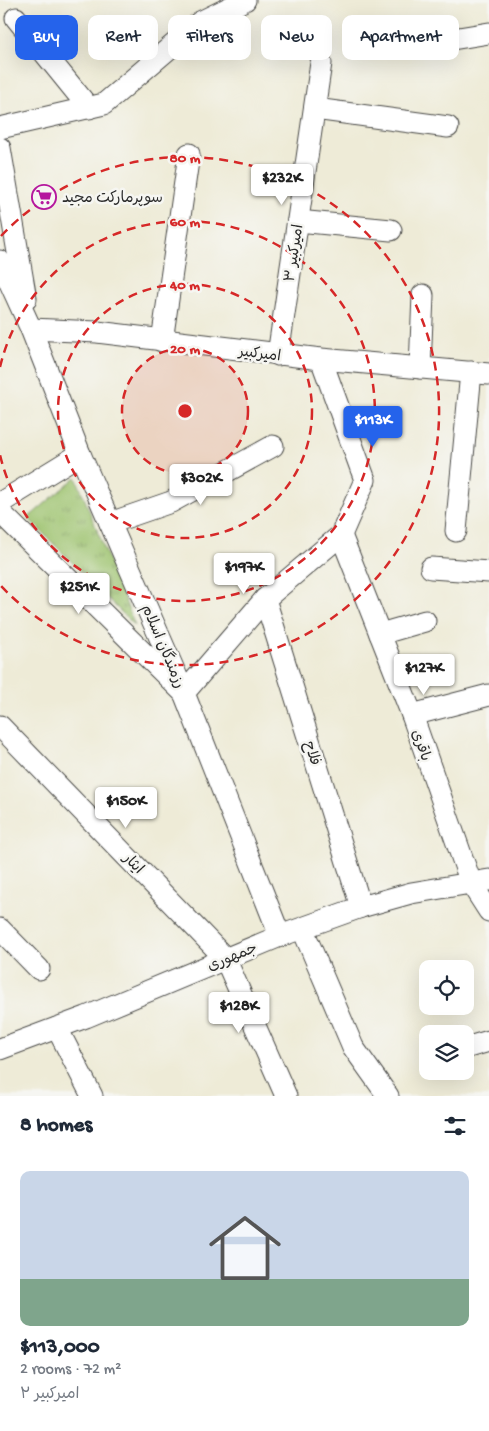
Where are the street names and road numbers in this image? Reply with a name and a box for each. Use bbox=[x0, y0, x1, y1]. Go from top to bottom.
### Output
street label: امیرکبیر ۳ bbox=[282, 223, 308, 283]
street label: امیرکبیر bbox=[236, 343, 282, 366]
street label: رزمندگان اسلام bbox=[136, 601, 190, 691]
street label: باقری bbox=[406, 727, 434, 764]
street label: فلاح bbox=[299, 739, 323, 768]
street label: ایثار bbox=[118, 849, 147, 879]
street label: جمهوری bbox=[205, 940, 260, 976]

